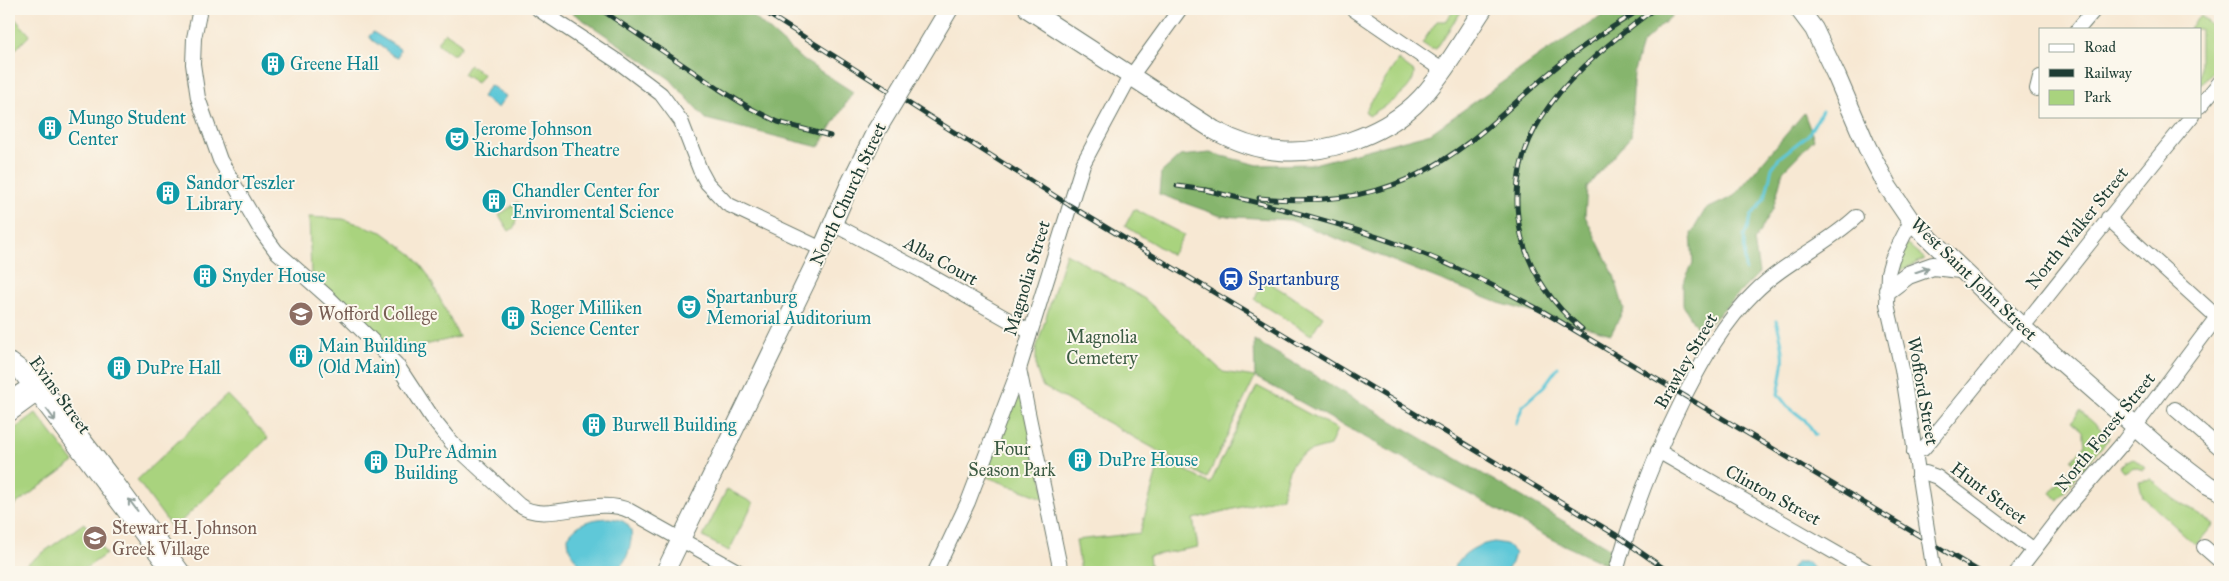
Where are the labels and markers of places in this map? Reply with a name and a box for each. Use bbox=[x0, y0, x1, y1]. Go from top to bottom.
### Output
building icon: Greene Hall bbox=[260, 51, 286, 77]
place label: Greene Hall bbox=[290, 53, 379, 75]
place label: Mungo Student Center bbox=[68, 107, 187, 150]
building icon: Mungo Student Center bbox=[37, 115, 63, 141]
place label: Jerome Johnson Richardson Theatre bbox=[472, 118, 620, 161]
theatre icon: Jerome Johnson Richardson Theatre bbox=[444, 126, 470, 152]
place label: Sandor Teszler Library bbox=[186, 172, 295, 215]
building icon: Sandor Teszler Library bbox=[155, 180, 181, 206]
place label: Chandler Center for Enviromental Science bbox=[512, 180, 674, 223]
building icon: Chandler Center for Enviromental Science bbox=[481, 188, 507, 214]
building icon: Snyder House bbox=[192, 263, 218, 289]
place label: Snyder House bbox=[222, 265, 325, 287]
station icon: Spartanburg bbox=[1218, 266, 1244, 292]
place label: Spartanburg bbox=[1248, 268, 1339, 291]
place label: Spartanburg Memorial Auditorium bbox=[706, 286, 871, 329]
theatre icon: Spartanburg Memorial Auditorium bbox=[676, 294, 702, 320]
place label: Roger Milliken Science Center bbox=[530, 297, 642, 340]
school or university icon: Wofford College bbox=[288, 301, 314, 327]
place label: Wofford College bbox=[318, 303, 438, 326]
building icon: Roger Milliken Science Center bbox=[500, 305, 526, 331]
place label: Main Building (Old Main) bbox=[318, 335, 427, 379]
building icon: Main Building (Old Main) bbox=[288, 343, 314, 369]
building icon: DuPre Hall bbox=[106, 355, 132, 381]
place label: DuPre Hall bbox=[136, 357, 221, 379]
building icon: Burwell Building bbox=[581, 412, 607, 438]
place label: Burwell Building bbox=[612, 414, 737, 437]
place label: DuPre Admin Building bbox=[394, 441, 497, 485]
building icon: DuPre House bbox=[1067, 447, 1093, 473]
building icon: DuPre Admin Building bbox=[363, 449, 389, 475]
place label: DuPre House bbox=[1098, 449, 1198, 471]
place label: Stewart H. Johnson Greek Village bbox=[112, 517, 257, 561]
school or university icon: Stewart H. Johnson Greek Village bbox=[82, 525, 108, 551]

